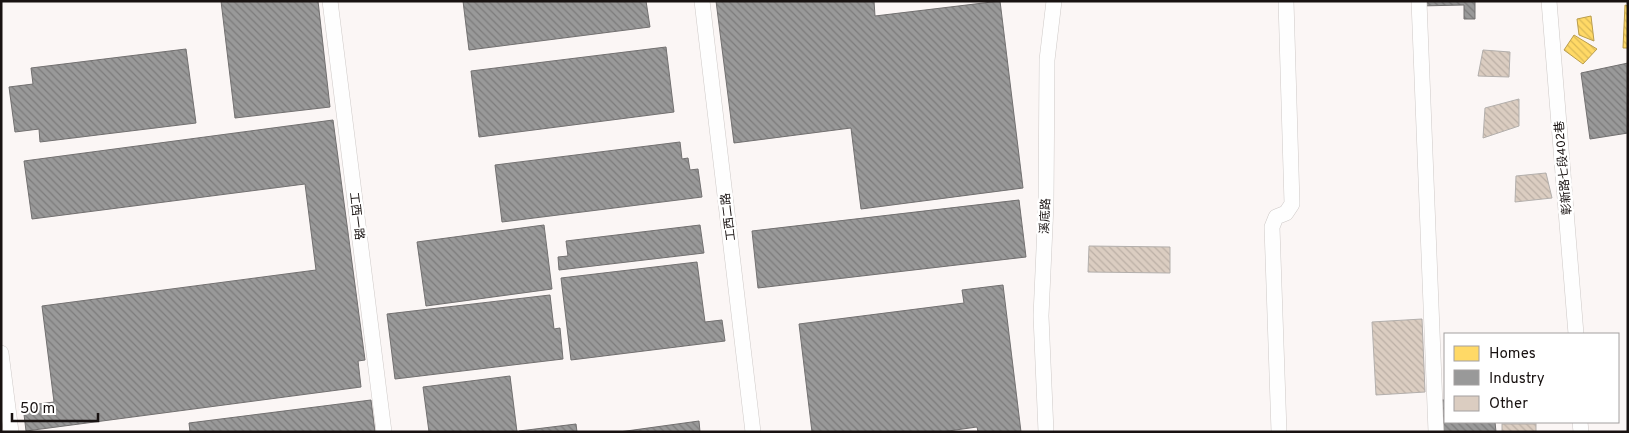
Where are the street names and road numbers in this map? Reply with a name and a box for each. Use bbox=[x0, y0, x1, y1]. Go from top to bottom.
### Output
street label: 彰新路七段402巷 bbox=[1552, 120, 1576, 216]
street label: 工西一路 bbox=[345, 191, 367, 241]
street label: 工西二路 bbox=[718, 192, 740, 242]
street label: 溪底路 bbox=[1037, 198, 1055, 234]

